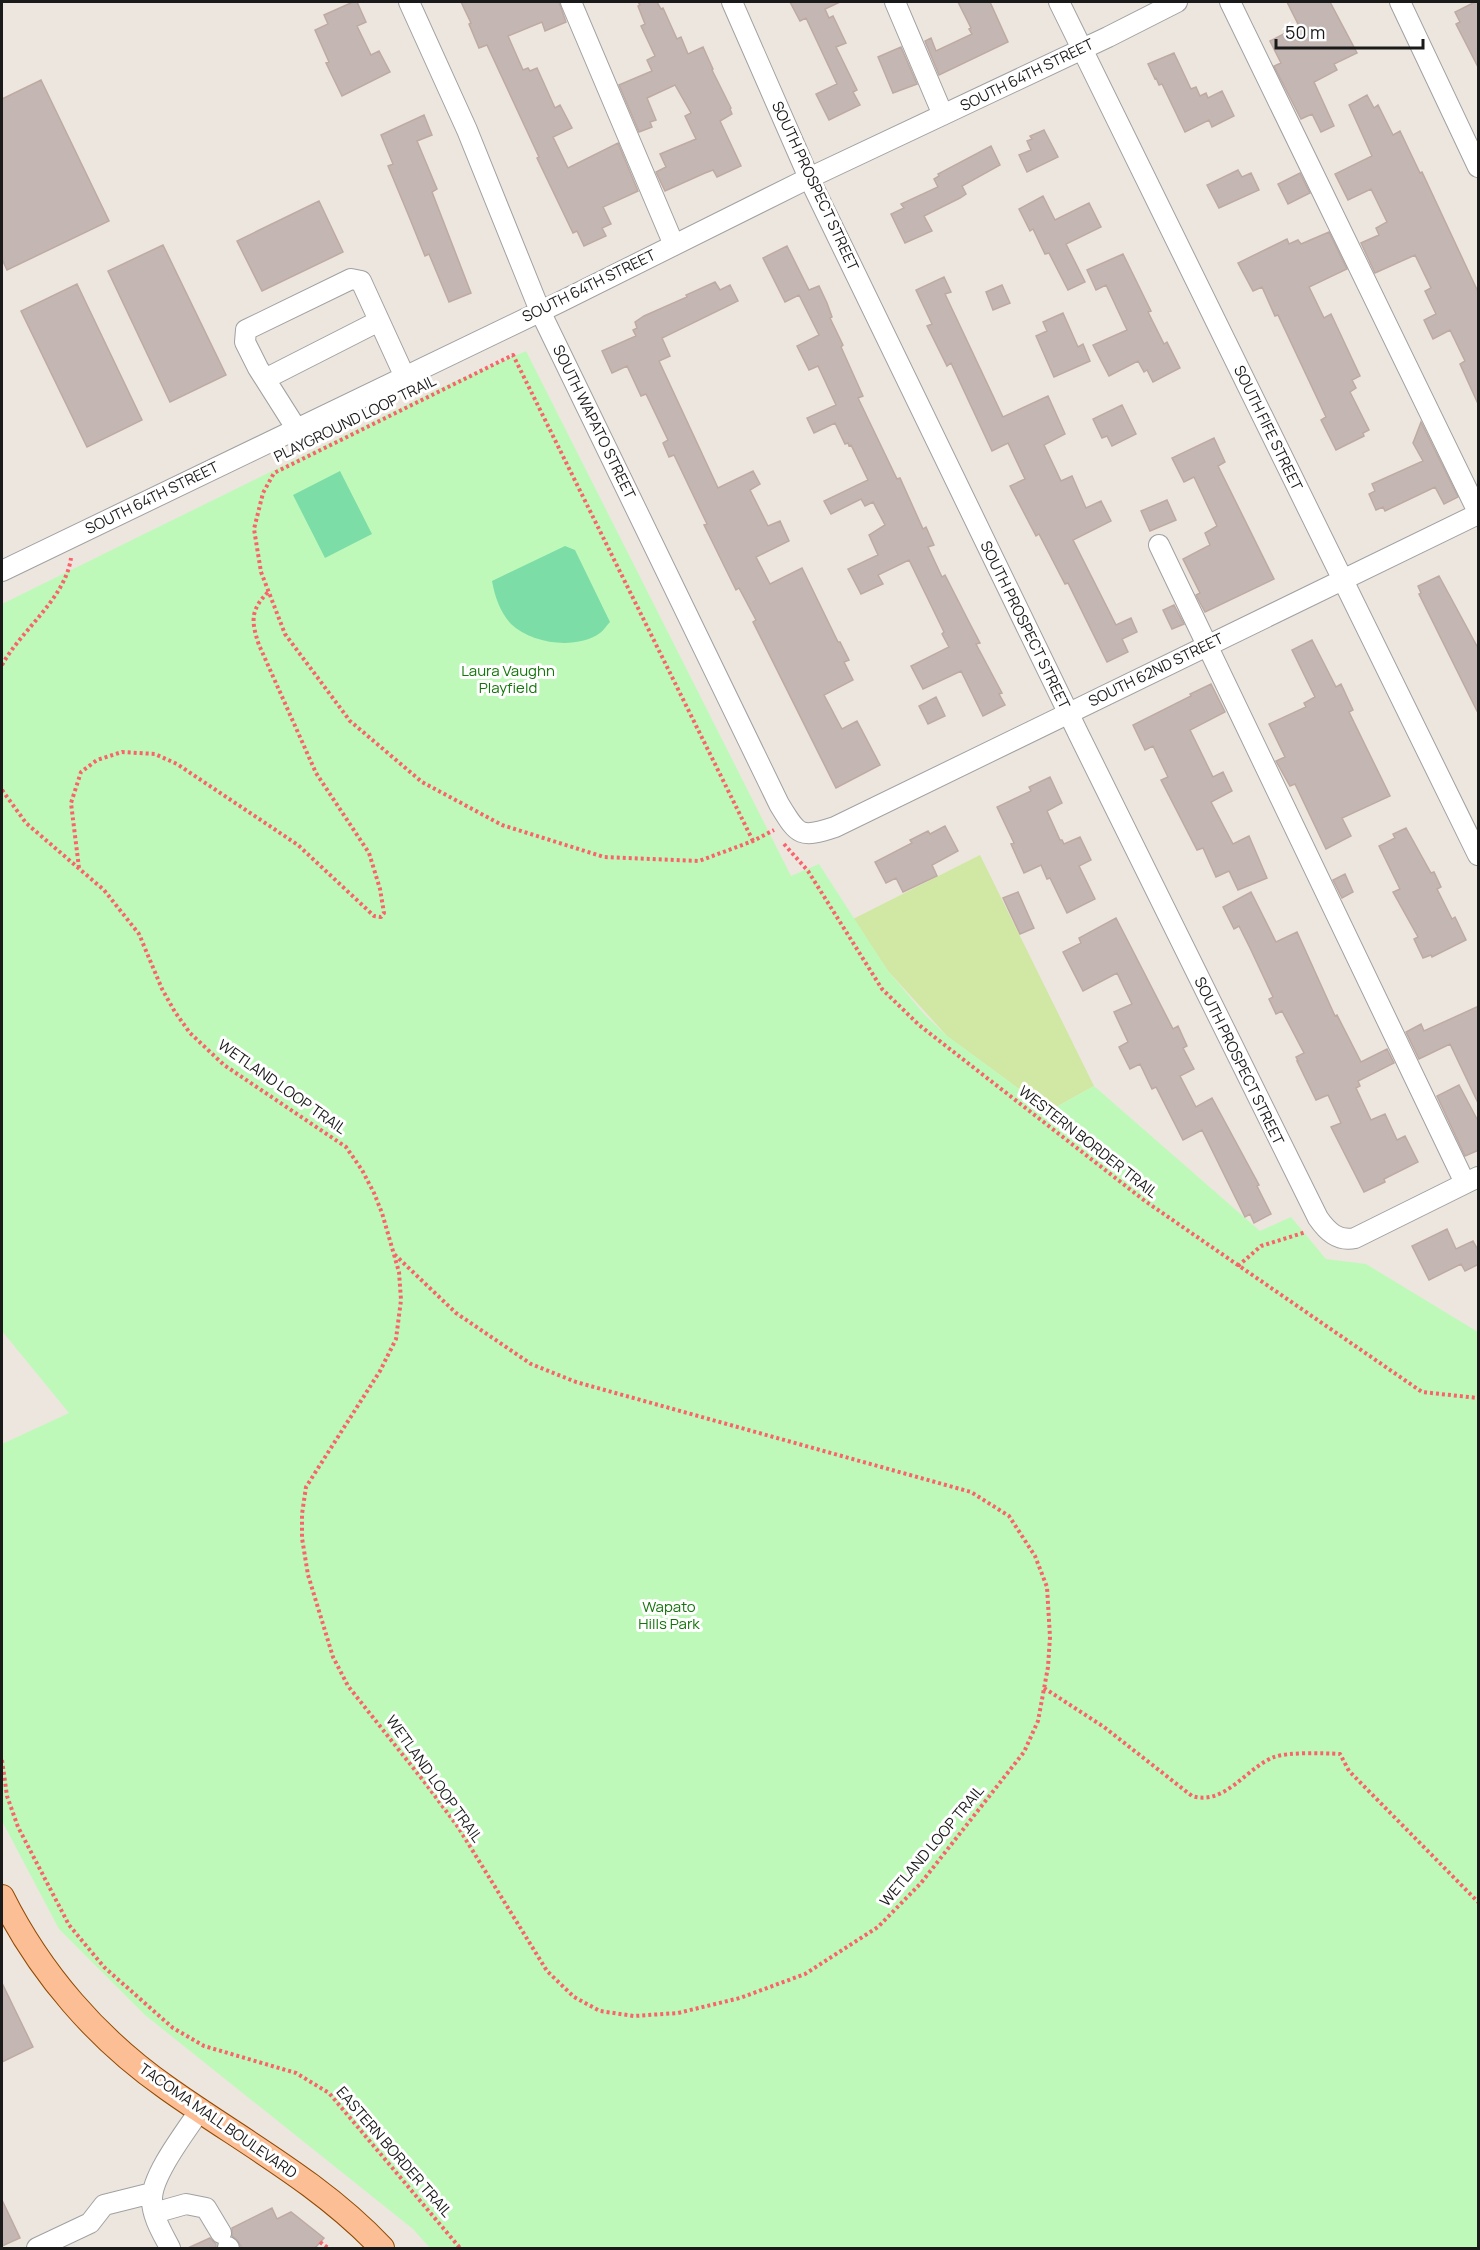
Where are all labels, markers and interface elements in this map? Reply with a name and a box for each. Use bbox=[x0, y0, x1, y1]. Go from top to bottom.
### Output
scale bar bbox=[1276, 12, 1423, 50]
text: 50 m bbox=[1285, 20, 1325, 44]
street label: SOUTH 64TH STREET bbox=[957, 33, 1097, 116]
street label: SOUTH PROSPECT STREET bbox=[767, 98, 864, 274]
street label: SOUTH 64TH STREET bbox=[519, 244, 659, 327]
street label: SOUTH WAPATO STREET bbox=[548, 341, 641, 502]
street label: SOUTH FIFE STREET bbox=[1229, 362, 1308, 494]
street label: PLAYGROUND LOOP TRAIL bbox=[270, 370, 440, 467]
street label: SOUTH 64TH STREET bbox=[82, 456, 222, 539]
street label: SOUTH PROSPECT STREET bbox=[976, 537, 1075, 712]
street label: SOUTH 62ND STREET bbox=[1085, 628, 1227, 711]
park label: Laura Vaughn Playfield bbox=[461, 660, 555, 698]
street label: SOUTH PROSPECT STREET bbox=[1190, 973, 1289, 1148]
street label: WETLAND LOOP TRAIL bbox=[214, 1034, 351, 1139]
street label: WESTERN BORDER TRAIL bbox=[1014, 1081, 1163, 1203]
park label: Wapato Hills Park bbox=[638, 1596, 700, 1634]
street label: WETLAND LOOP TRAIL bbox=[381, 1711, 488, 1847]
street label: WETLAND LOOP TRAIL bbox=[875, 1780, 989, 1911]
street label: TACOMA MALL BOULEVARD bbox=[135, 2058, 301, 2183]
street label: EASTERN BORDER TRAIL bbox=[332, 2082, 457, 2222]

